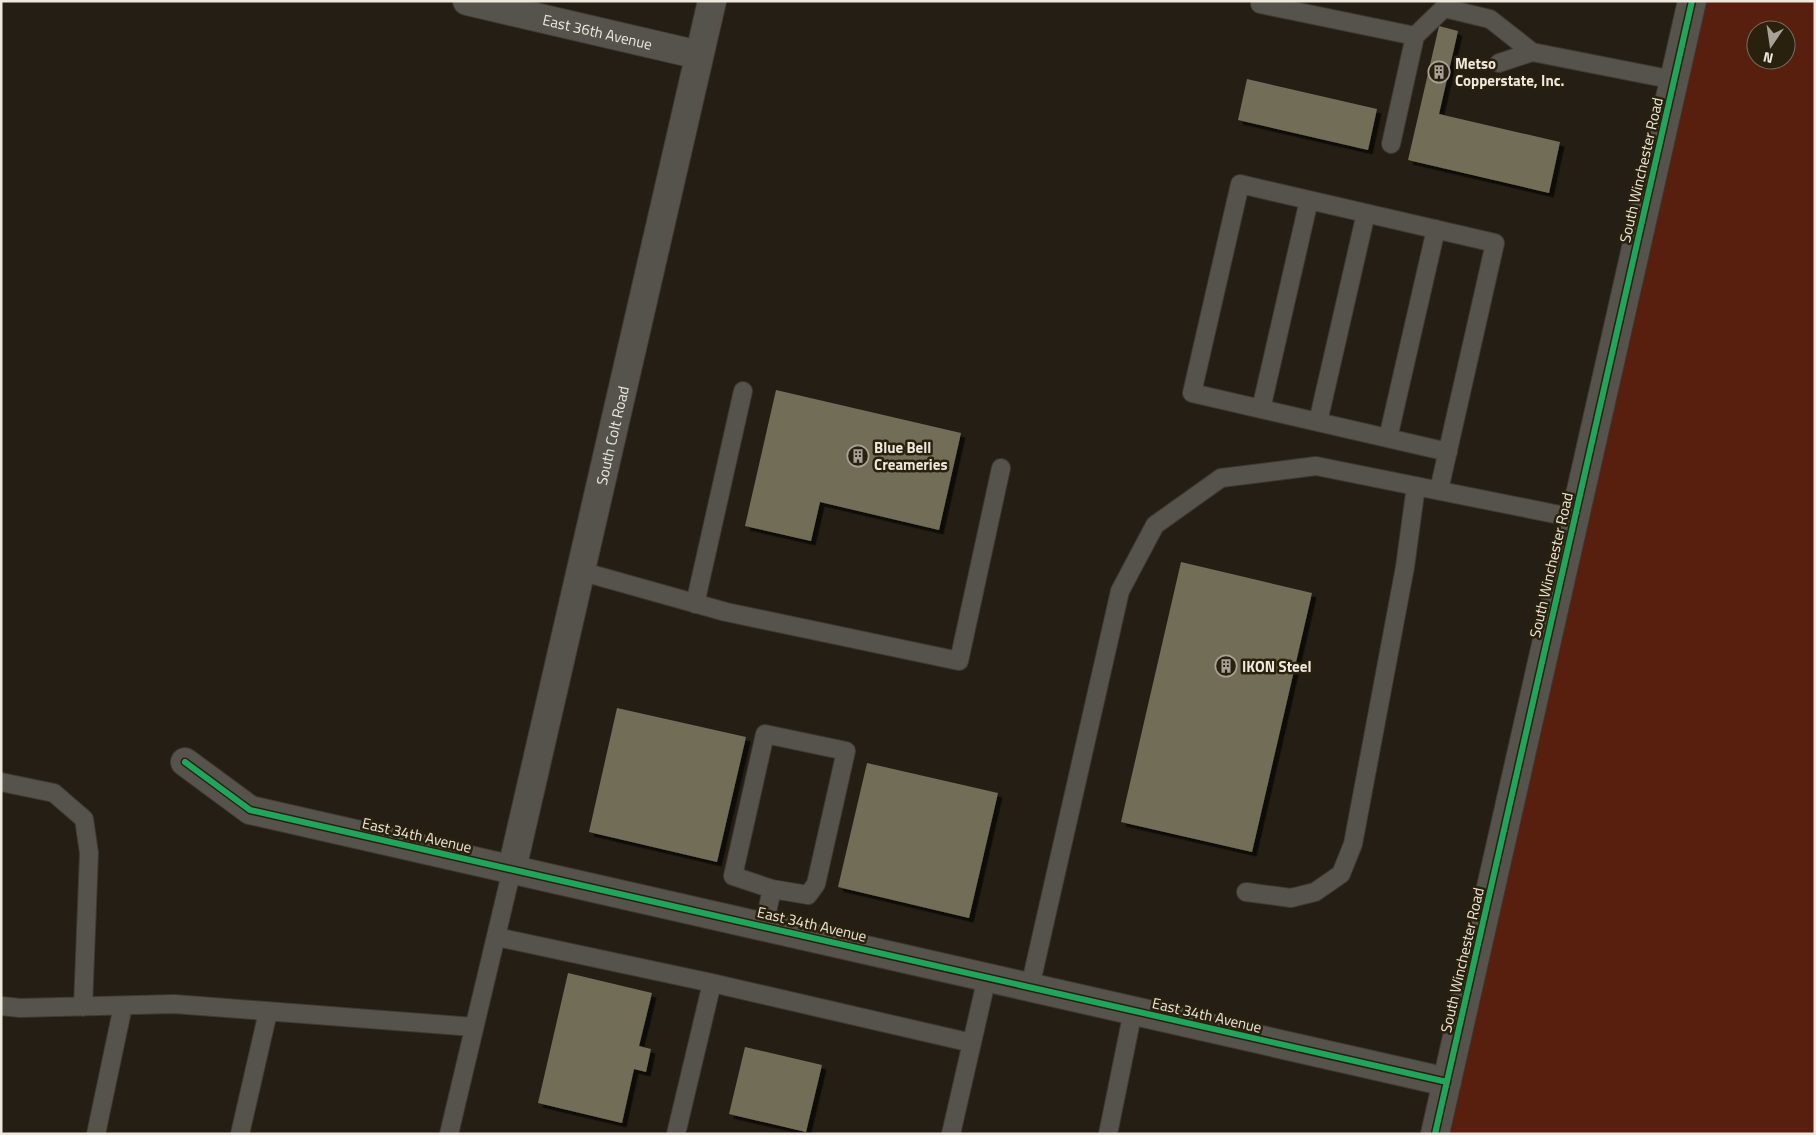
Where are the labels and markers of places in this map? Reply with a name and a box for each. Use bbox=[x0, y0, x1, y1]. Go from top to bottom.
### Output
place label: Metso Copperstate, Inc. bbox=[1455, 52, 1564, 92]
building icon: Metso Copperstate, Inc. bbox=[1427, 60, 1451, 84]
place label: Blue Bell Creameries bbox=[874, 436, 947, 476]
building icon: Blue Bell Creameries bbox=[846, 444, 870, 468]
building icon: IKON Steel bbox=[1214, 654, 1238, 678]
place label: IKON Steel bbox=[1242, 655, 1311, 678]

